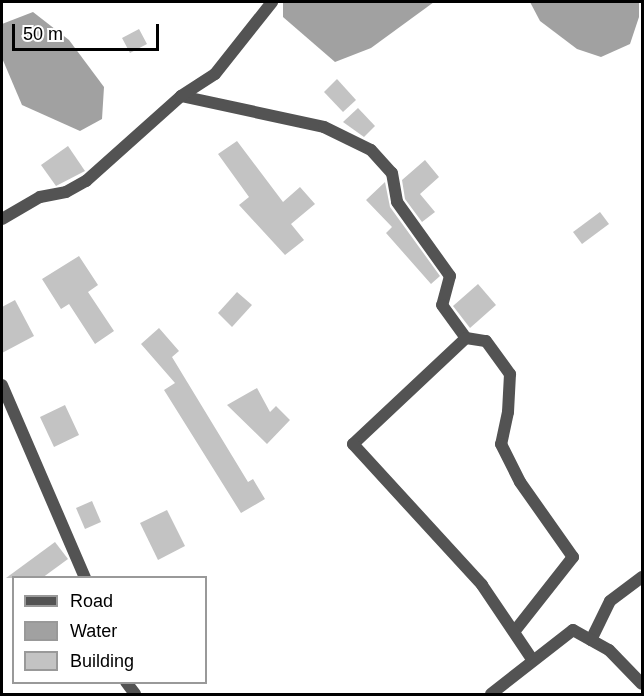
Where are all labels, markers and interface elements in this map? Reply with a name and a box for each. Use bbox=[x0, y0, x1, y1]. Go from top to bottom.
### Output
scale bar bbox=[15, 12, 162, 50]
text: 50 m bbox=[23, 24, 63, 44]
legend bbox=[12, 576, 207, 684]
text: Road bbox=[70, 591, 113, 611]
text: Water bbox=[70, 621, 117, 641]
text: Building bbox=[70, 651, 134, 671]

